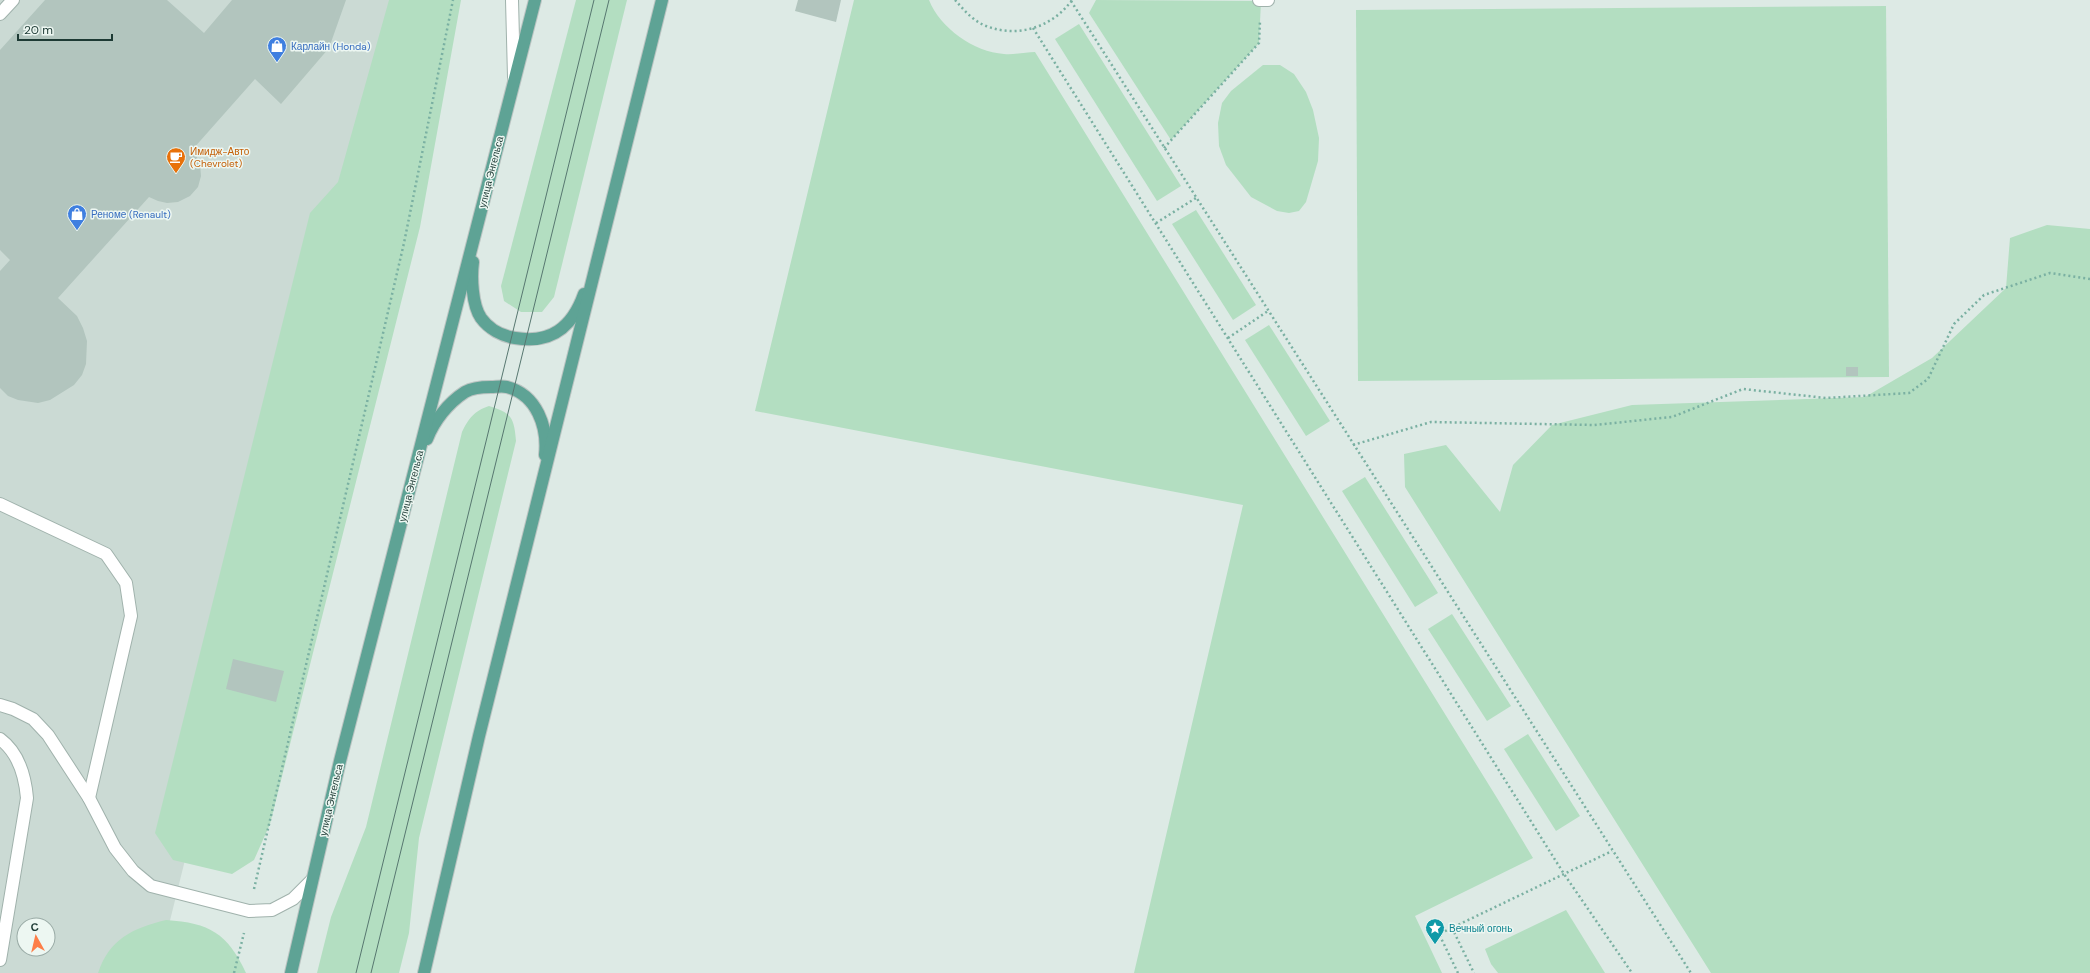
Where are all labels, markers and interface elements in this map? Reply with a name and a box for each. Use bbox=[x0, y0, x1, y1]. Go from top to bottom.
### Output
scale bar bbox=[18, 16, 112, 42]
text: 20 m bbox=[24, 22, 53, 38]
shop icon: Карлайн (Honda) bbox=[266, 35, 288, 63]
place label: Карлайн (Honda) bbox=[291, 40, 371, 53]
street label: улица Энгельса bbox=[476, 135, 506, 209]
place label: Имидж-Авто (Chevrolet) bbox=[190, 145, 250, 170]
cafe icon: Имидж-Авто (Chevrolet) bbox=[165, 146, 187, 174]
shop icon: Реноме (Renault) bbox=[66, 203, 88, 231]
place label: Реноме (Renault) bbox=[91, 208, 171, 221]
street label: улица Энгельса bbox=[396, 449, 426, 523]
street label: улица Энгельса bbox=[316, 762, 346, 837]
north arrow bbox=[16, 917, 56, 957]
place icon: Вечный огонь bbox=[1424, 917, 1446, 945]
text: С bbox=[30, 920, 40, 935]
place label: Вечный огонь bbox=[1449, 922, 1512, 935]

